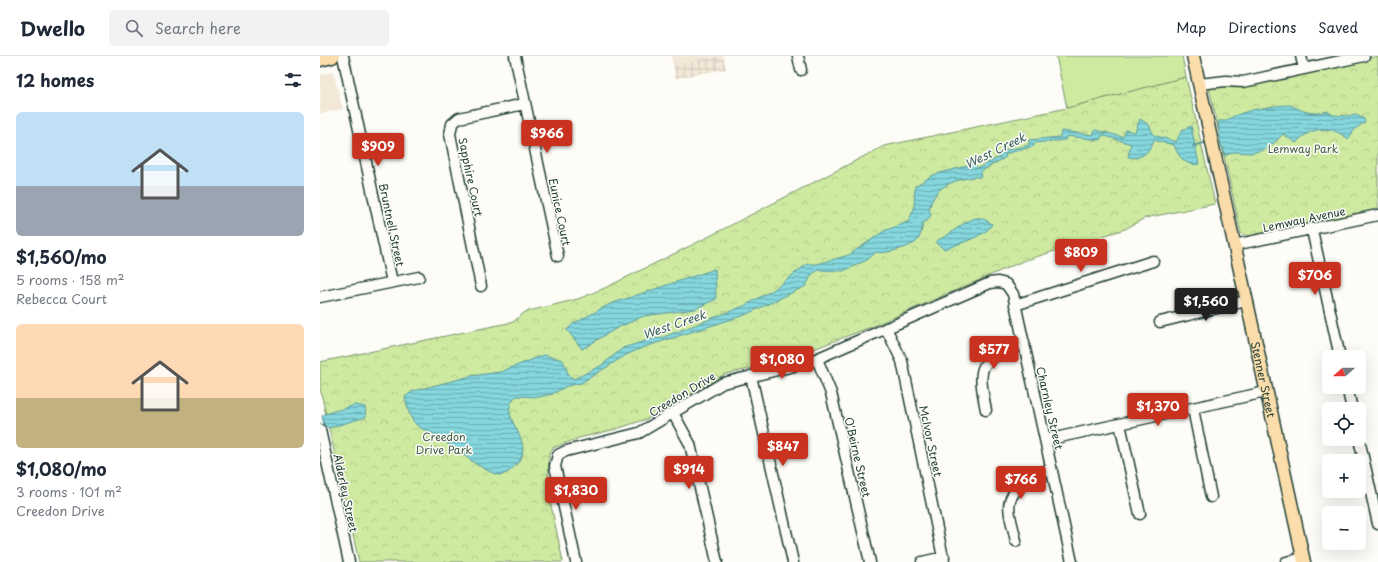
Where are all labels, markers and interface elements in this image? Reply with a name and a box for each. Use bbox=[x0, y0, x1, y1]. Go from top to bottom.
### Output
search box bbox=[109, 10, 389, 46]
text: Dwello bbox=[20, 14, 85, 42]
text: Search here bbox=[155, 16, 241, 39]
icon: search bbox=[123, 17, 145, 39]
text: Map bbox=[1176, 17, 1206, 38]
text: Directions bbox=[1228, 17, 1296, 38]
text: Saved bbox=[1318, 17, 1358, 38]
text: 12 homes bbox=[16, 67, 94, 93]
icon: filters bbox=[282, 69, 304, 91]
pin: $966 bbox=[523, 120, 571, 154]
text: $966 bbox=[530, 123, 564, 142]
water label: West Creek bbox=[961, 127, 1029, 173]
pin: $909 bbox=[354, 133, 402, 167]
text: $909 bbox=[361, 136, 395, 155]
street label: Sapphire Court bbox=[454, 136, 488, 218]
icon: home bbox=[124, 138, 196, 210]
park label: Lemway Park bbox=[1268, 140, 1339, 157]
street label: Eunice Court bbox=[545, 177, 576, 248]
street label: Bruntnell Street bbox=[375, 182, 409, 269]
street label: Lemway Avenue bbox=[1261, 202, 1347, 236]
pin: $809 bbox=[1057, 239, 1105, 273]
text: $809 bbox=[1064, 242, 1098, 261]
text: $1,560/mo bbox=[16, 244, 107, 270]
pin: $706 bbox=[1291, 262, 1339, 296]
text: $706 bbox=[1298, 265, 1332, 284]
text: 5 rooms · 158 m² bbox=[16, 270, 124, 289]
pin: $1,560 bbox=[1173, 288, 1239, 322]
text: Rebecca Court bbox=[16, 289, 107, 308]
text: $1,560 bbox=[1184, 291, 1228, 310]
water label: West Creek bbox=[640, 305, 709, 343]
pin: $577 bbox=[970, 336, 1018, 370]
text: $577 bbox=[979, 339, 1009, 358]
street label: Stenner Street bbox=[1247, 340, 1281, 419]
pin: $1,080 bbox=[749, 346, 815, 380]
text: $1,080 bbox=[760, 349, 804, 368]
icon: home bbox=[124, 350, 196, 422]
north arrow bbox=[1322, 350, 1366, 394]
map controls bbox=[1322, 350, 1366, 550]
street label: Charnley Street bbox=[1032, 365, 1068, 452]
street label: Creedon Drive bbox=[645, 367, 719, 421]
pin: $1,370 bbox=[1125, 393, 1191, 427]
text: $1,370 bbox=[1136, 396, 1180, 415]
button: locate bbox=[1322, 402, 1366, 446]
street label: McIvor Street bbox=[915, 404, 947, 479]
street label: O'Beirne Street bbox=[841, 415, 876, 499]
park label: Creedon Drive Park bbox=[416, 428, 473, 458]
pin: $847 bbox=[759, 433, 807, 467]
text: $847 bbox=[767, 436, 799, 455]
street label: Alderley Street bbox=[329, 452, 363, 534]
button: + bbox=[1322, 454, 1366, 498]
text: $1,080/mo bbox=[16, 456, 107, 482]
pin: $914 bbox=[665, 456, 713, 490]
text: $914 bbox=[673, 459, 705, 478]
pin: $766 bbox=[997, 466, 1045, 500]
text: $766 bbox=[1005, 469, 1037, 488]
pin: $1,830 bbox=[543, 477, 609, 511]
text: $1,830 bbox=[554, 480, 598, 499]
text: 3 rooms · 101 m² bbox=[16, 482, 122, 501]
text: Creedon Drive bbox=[16, 501, 105, 520]
button: − bbox=[1322, 506, 1366, 550]

